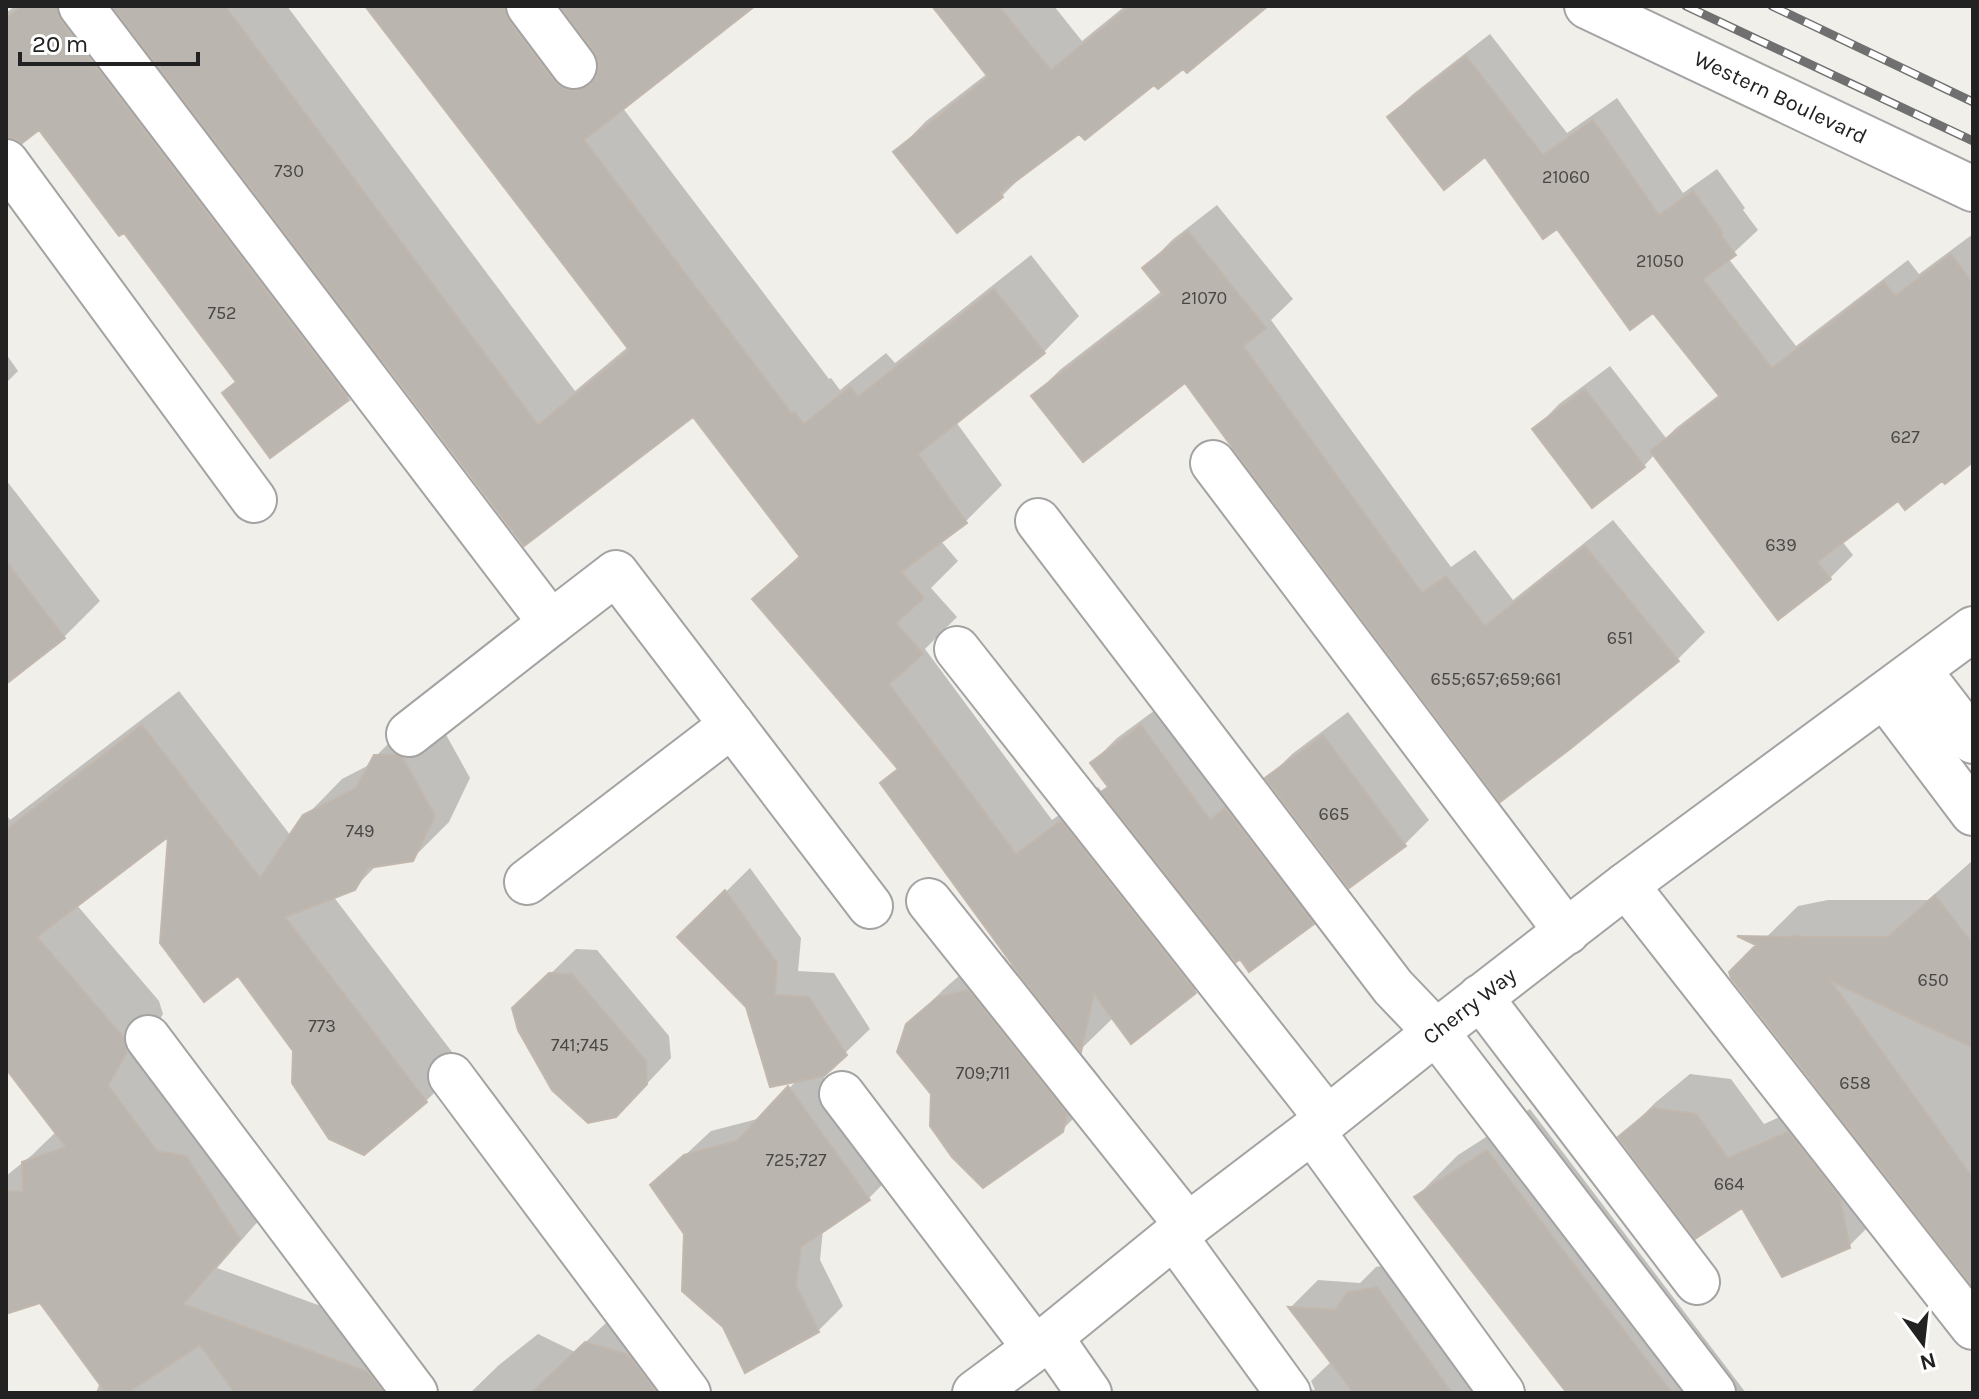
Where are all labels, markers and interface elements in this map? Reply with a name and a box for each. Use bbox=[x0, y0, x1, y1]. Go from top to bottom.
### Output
scale bar bbox=[20, 16, 198, 66]
text: 20 m bbox=[32, 30, 88, 58]
street label: Western Boulevard bbox=[1690, 46, 1871, 150]
house number: 730 bbox=[274, 160, 304, 182]
house number: 21060 bbox=[1542, 166, 1590, 188]
house number: 21050 bbox=[1636, 250, 1684, 272]
house number: 21070 bbox=[1181, 287, 1227, 309]
house number: 752 bbox=[207, 302, 237, 324]
house number: 627 bbox=[1890, 426, 1920, 448]
house number: 639 bbox=[1765, 534, 1797, 556]
house number: 651 bbox=[1607, 627, 1633, 649]
house number: 655;657;659;661 bbox=[1430, 668, 1562, 690]
house number: 665 bbox=[1319, 803, 1349, 825]
house number: 749 bbox=[346, 820, 374, 842]
street label: Cherry Way bbox=[1418, 962, 1521, 1050]
house number: 650 bbox=[1917, 969, 1949, 991]
house number: 773 bbox=[308, 1015, 336, 1037]
house number: 741;745 bbox=[551, 1034, 609, 1056]
house number: 709;711 bbox=[956, 1062, 1010, 1084]
house number: 658 bbox=[1839, 1072, 1871, 1094]
house number: 725;727 bbox=[765, 1149, 827, 1171]
house number: 664 bbox=[1714, 1173, 1744, 1195]
north arrow bbox=[1883, 1303, 1963, 1383]
text: N bbox=[1917, 1347, 1939, 1376]

